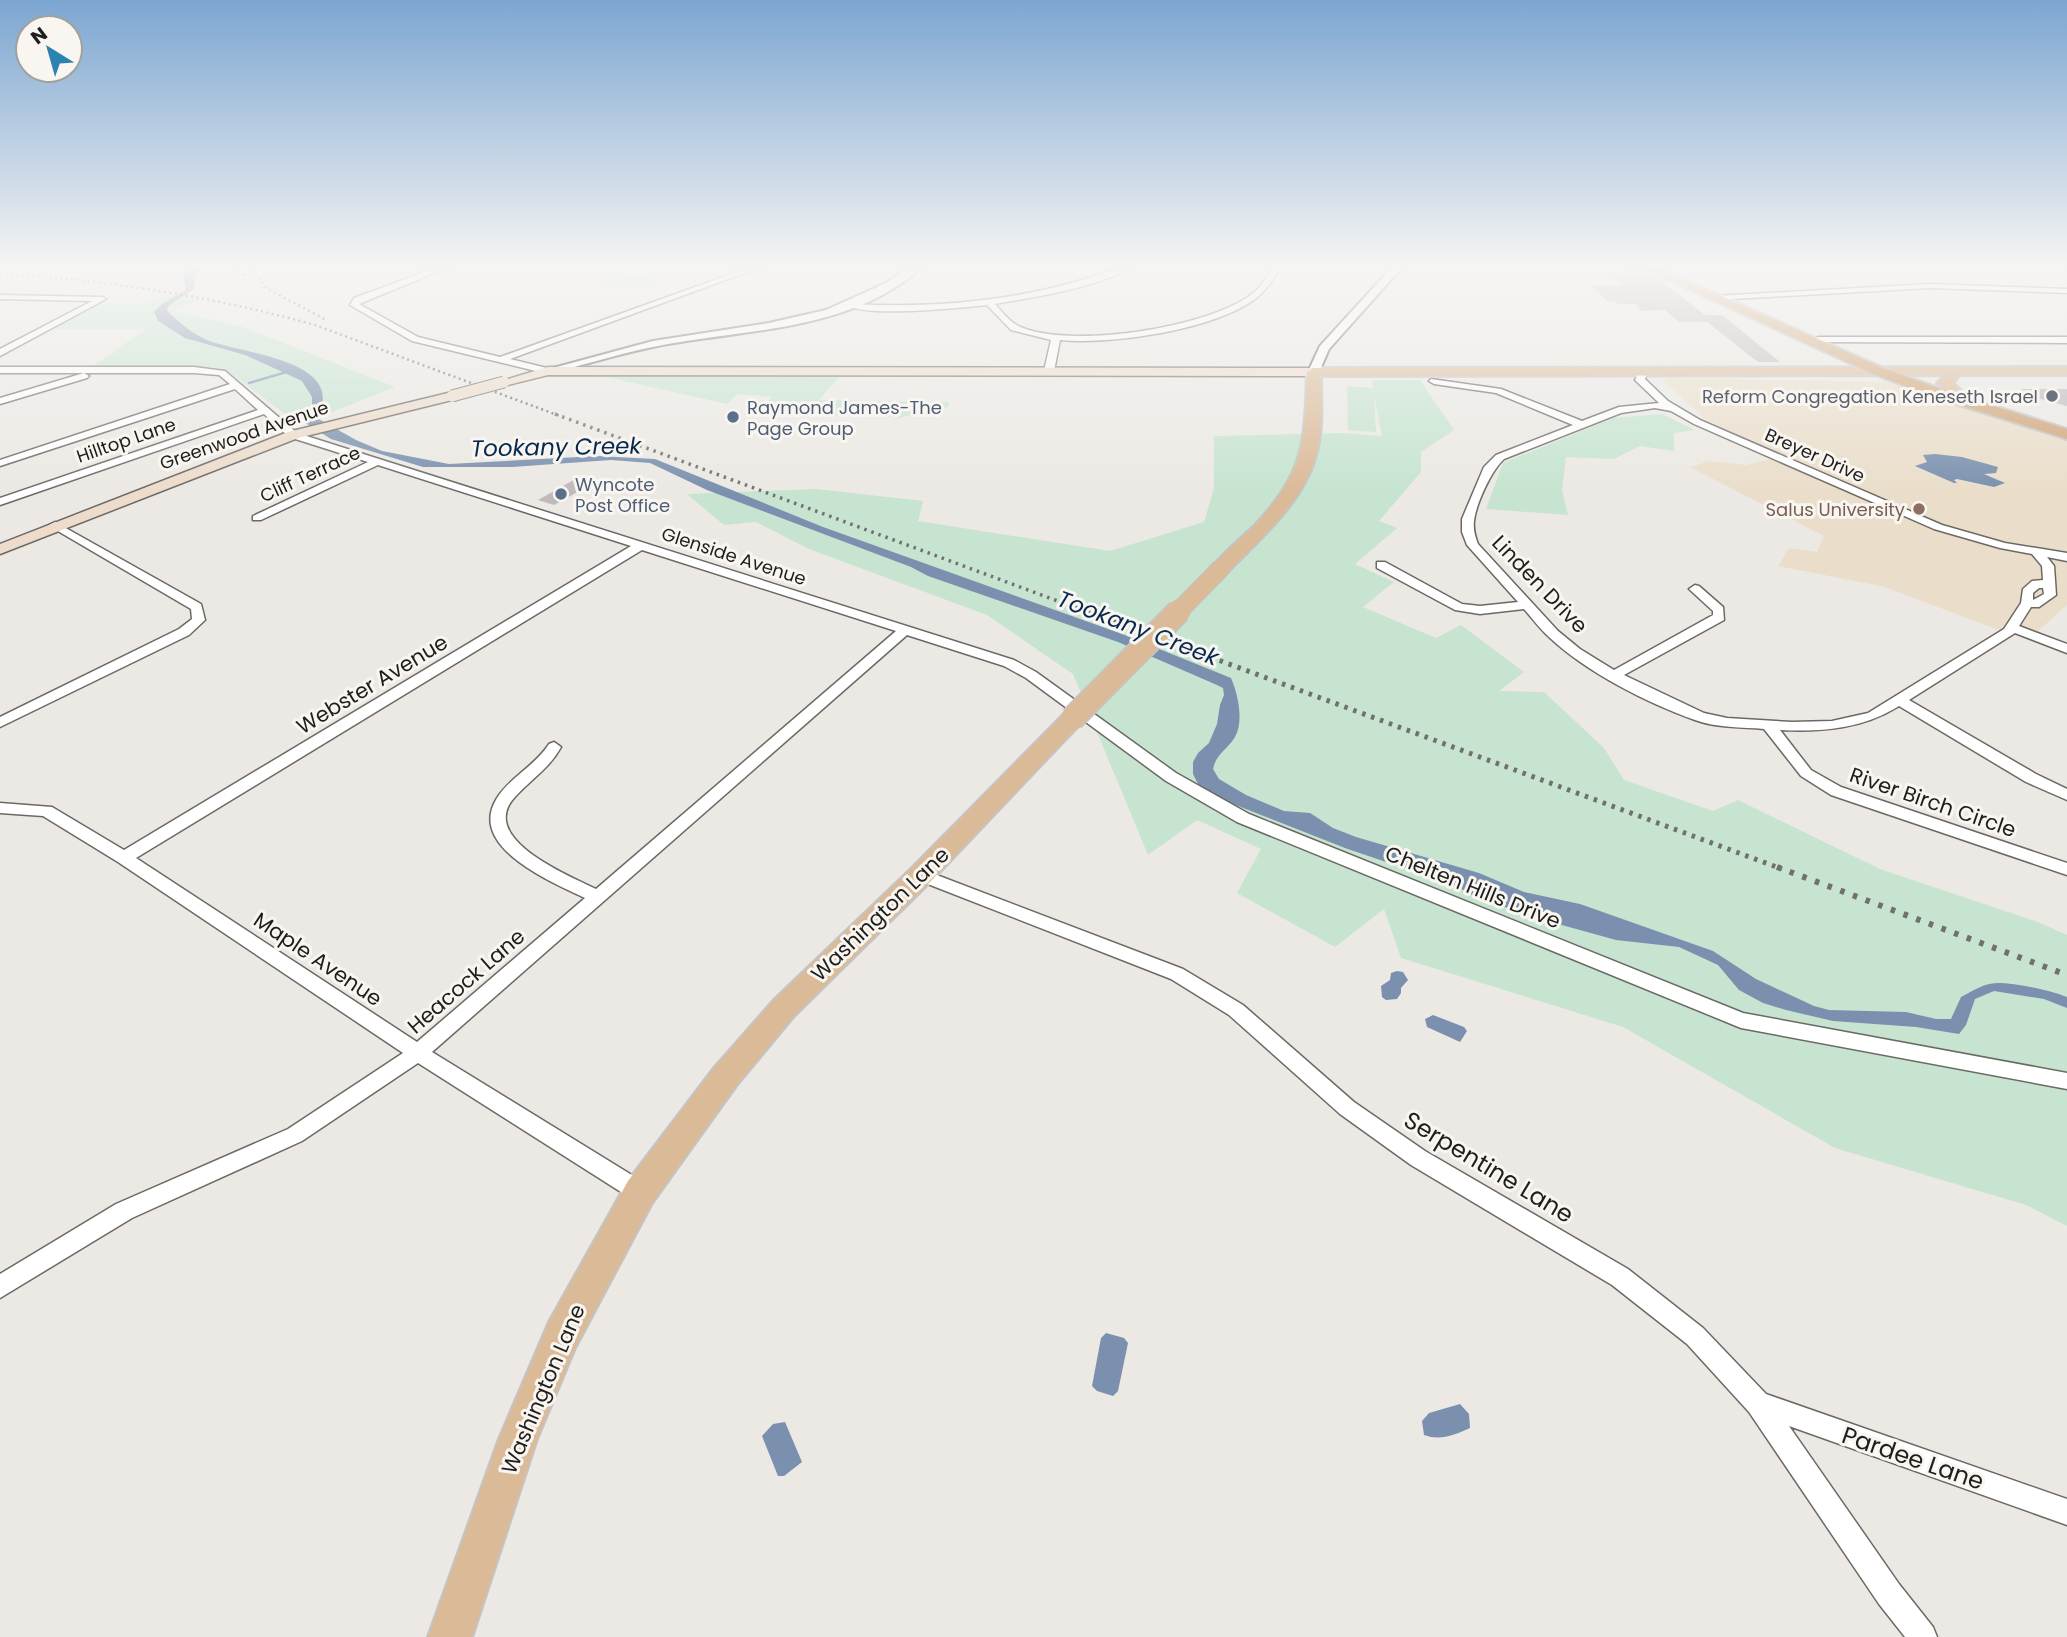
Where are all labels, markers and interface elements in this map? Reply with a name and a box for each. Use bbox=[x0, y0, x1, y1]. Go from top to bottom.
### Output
north arrow bbox=[14, 14, 84, 84]
text: N bbox=[25, 21, 53, 51]
place label: Reform Congregation Keneseth Israel bbox=[1702, 384, 2038, 409]
marker: Reform Congregation Keneseth Israel bbox=[2044, 388, 2060, 404]
street label: Greenwood Avenue bbox=[156, 394, 332, 476]
place label: Raymond James-The Page Group bbox=[747, 395, 942, 441]
marker: Raymond James-The Page Group bbox=[725, 409, 741, 425]
street label: Hilltop Lane bbox=[73, 411, 179, 469]
street label: Breyer Drive bbox=[1761, 422, 1869, 488]
water label: Tookany Creek bbox=[470, 429, 643, 464]
street label: Cliff Terrace bbox=[256, 440, 364, 508]
place label: Wyncote Post Office bbox=[575, 472, 670, 518]
marker: Wyncote Post Office bbox=[553, 486, 569, 502]
place label: Salus University bbox=[1766, 497, 1905, 522]
marker: Salus University bbox=[1911, 501, 1927, 517]
street label: Glenside Avenue bbox=[658, 521, 810, 591]
street label: Linden Drive bbox=[1486, 528, 1594, 640]
water label: Tookany Creek bbox=[1053, 583, 1224, 674]
street label: Webster Avenue bbox=[291, 627, 453, 741]
street label: River Birch Circle bbox=[1846, 760, 2020, 844]
street label: Chelten Hills Drive bbox=[1381, 839, 1565, 935]
street label: Washington Lane bbox=[805, 840, 955, 988]
street label: Maple Avenue bbox=[248, 905, 388, 1013]
street label: Heacock Lane bbox=[401, 922, 531, 1040]
street label: Serpentine Lane bbox=[1398, 1103, 1580, 1231]
street label: Washington Lane bbox=[494, 1300, 592, 1478]
street label: Pardee Lane bbox=[1838, 1418, 1988, 1498]

